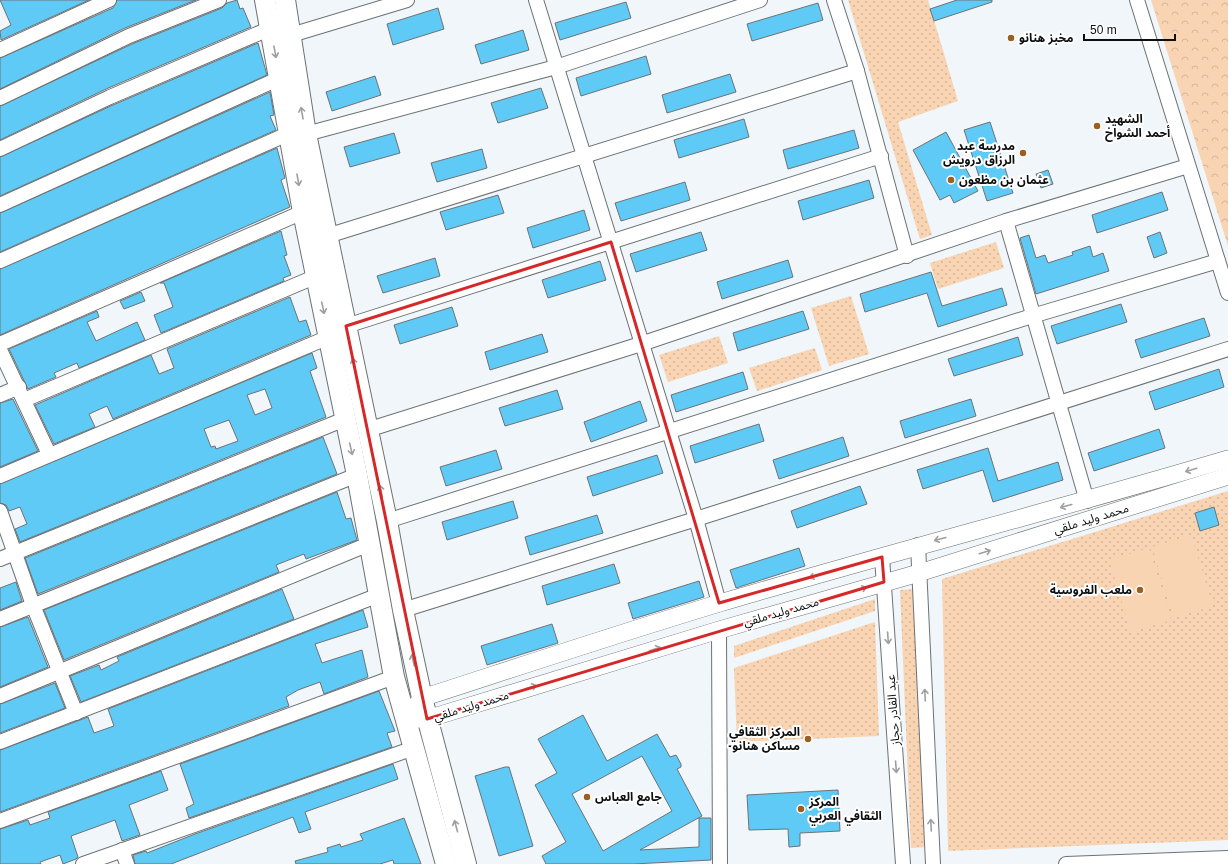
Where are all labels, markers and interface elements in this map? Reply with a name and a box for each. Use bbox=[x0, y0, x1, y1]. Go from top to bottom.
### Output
scale bar bbox=[1084, 16, 1175, 42]
text: 50 m bbox=[1090, 23, 1117, 37]
place label: مخبز هنانو bbox=[1019, 31, 1073, 45]
marker: مخبز هنانو bbox=[1006, 33, 1016, 43]
one-way arrow bbox=[271, 45, 279, 58]
one-way arrow bbox=[298, 107, 306, 120]
place label: الشهيد أحمد الشواخ bbox=[1105, 112, 1170, 142]
marker: الشهيد أحمد الشواخ bbox=[1092, 121, 1102, 131]
place label: مدرسة عبد الرزاق درويش bbox=[943, 139, 1015, 167]
marker: مدرسة عبد الرزاق درويش bbox=[1018, 148, 1028, 158]
one-way arrow bbox=[294, 173, 302, 186]
place label: عثمان بن مظعون bbox=[959, 173, 1049, 187]
marker: عثمان بن مظعون bbox=[946, 175, 956, 185]
one-way arrow bbox=[320, 301, 328, 314]
one-way arrow bbox=[349, 358, 357, 371]
one-way arrow bbox=[348, 442, 356, 455]
one-way arrow bbox=[1184, 467, 1197, 474]
one-way arrow bbox=[376, 485, 384, 498]
street label: محمد وليد ملقي bbox=[1052, 501, 1131, 540]
one-way arrow bbox=[1060, 503, 1073, 510]
one-way arrow bbox=[934, 536, 947, 544]
one-way arrow bbox=[979, 548, 992, 555]
one-way arrow bbox=[809, 573, 822, 580]
place label: ملعب الفروسية bbox=[1050, 583, 1132, 597]
one-way arrow bbox=[854, 585, 867, 592]
marker: ملعب الفروسية bbox=[1135, 585, 1145, 595]
street label: محمد وليد ملقي bbox=[742, 595, 821, 632]
one-way arrow bbox=[884, 631, 892, 644]
one-way arrow bbox=[649, 645, 662, 652]
one-way arrow bbox=[409, 654, 417, 667]
street label: عبد القادر حجاز bbox=[884, 674, 903, 747]
one-way arrow bbox=[525, 683, 537, 691]
street label: محمد وليد ملقي bbox=[432, 688, 511, 727]
one-way arrow bbox=[921, 689, 929, 702]
place label: المركز الثقافي -مساكن هنانو bbox=[728, 725, 800, 753]
marker: المركز الثقافي -مساكن هنانو bbox=[803, 734, 813, 744]
one-way arrow bbox=[893, 760, 900, 773]
place label: جامع العباس bbox=[595, 790, 662, 806]
marker: جامع العباس bbox=[582, 792, 592, 802]
place label: المركز الثقافي العربي bbox=[808, 795, 882, 826]
marker: المركز الثقافي العربي bbox=[796, 804, 806, 814]
one-way arrow bbox=[928, 819, 935, 832]
one-way arrow bbox=[451, 820, 459, 833]

